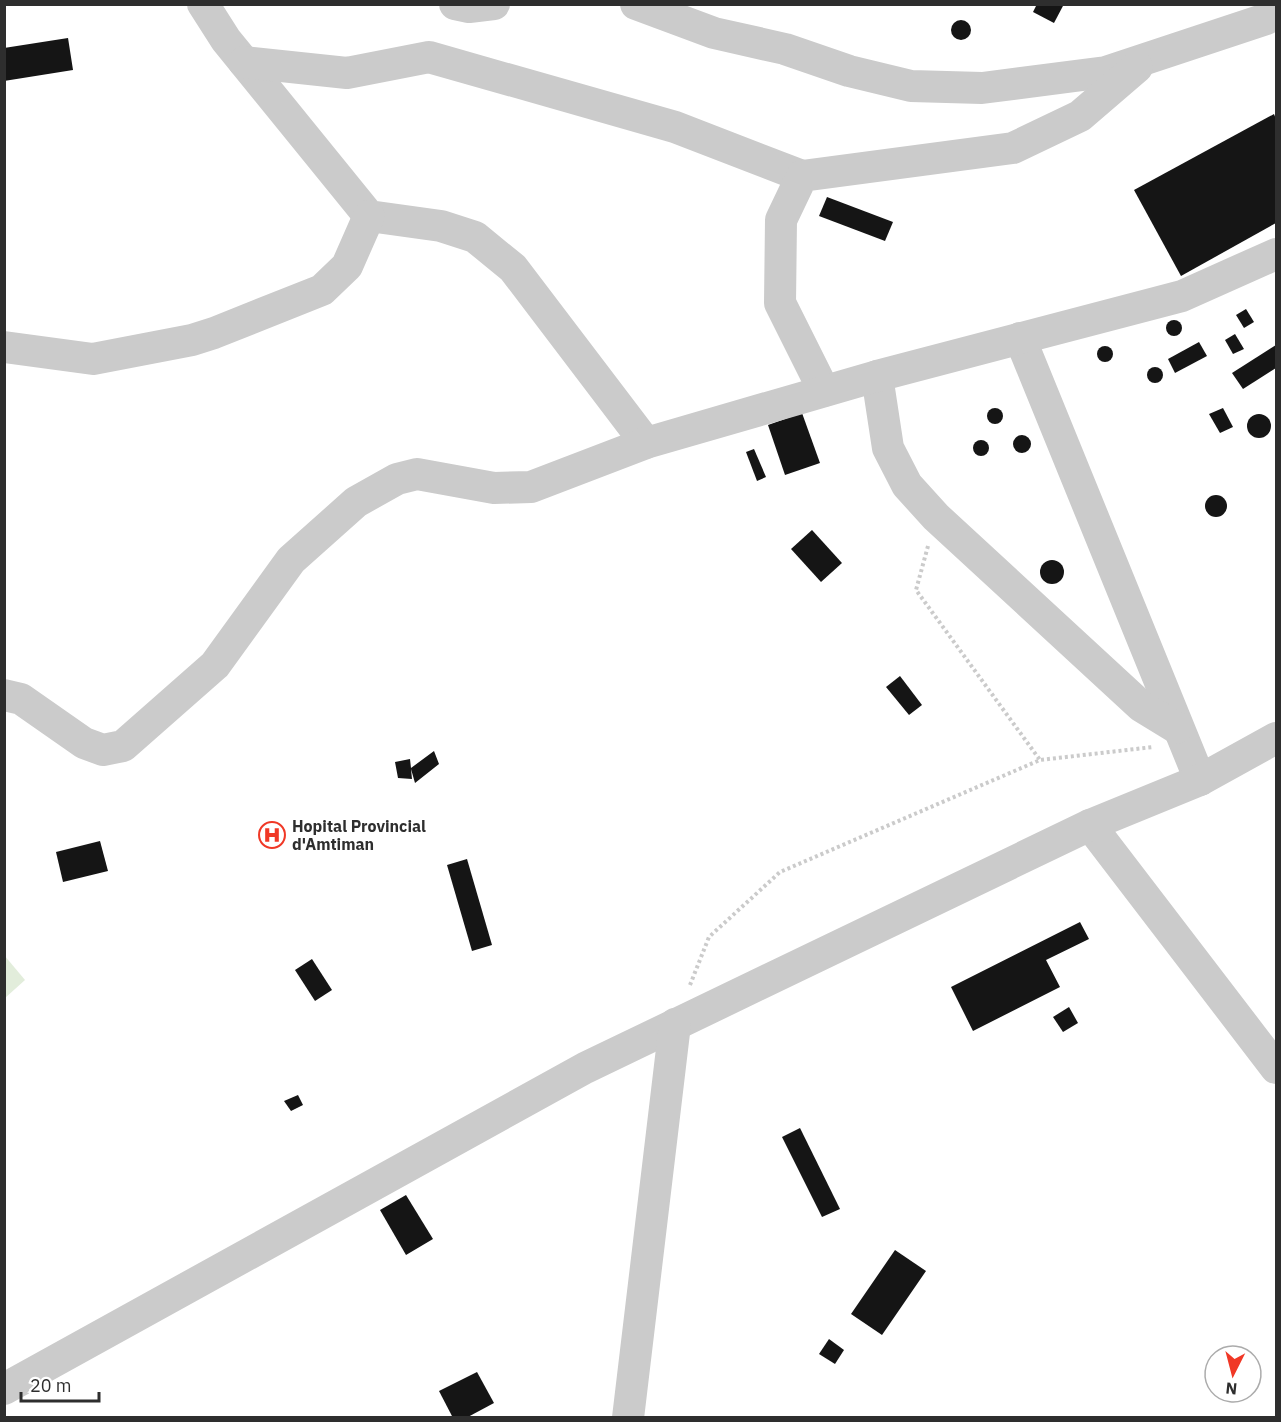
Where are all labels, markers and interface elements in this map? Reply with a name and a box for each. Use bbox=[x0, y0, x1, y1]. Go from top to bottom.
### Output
place label: Hopital Provincial d'Amtiman bbox=[292, 816, 426, 854]
hospital icon: Hopital Provincial d'Amtiman bbox=[257, 820, 287, 850]
north arrow bbox=[1203, 1344, 1263, 1404]
scale bar bbox=[21, 1365, 99, 1403]
text: 20 m bbox=[30, 1374, 72, 1397]
text: N bbox=[1225, 1378, 1238, 1399]

